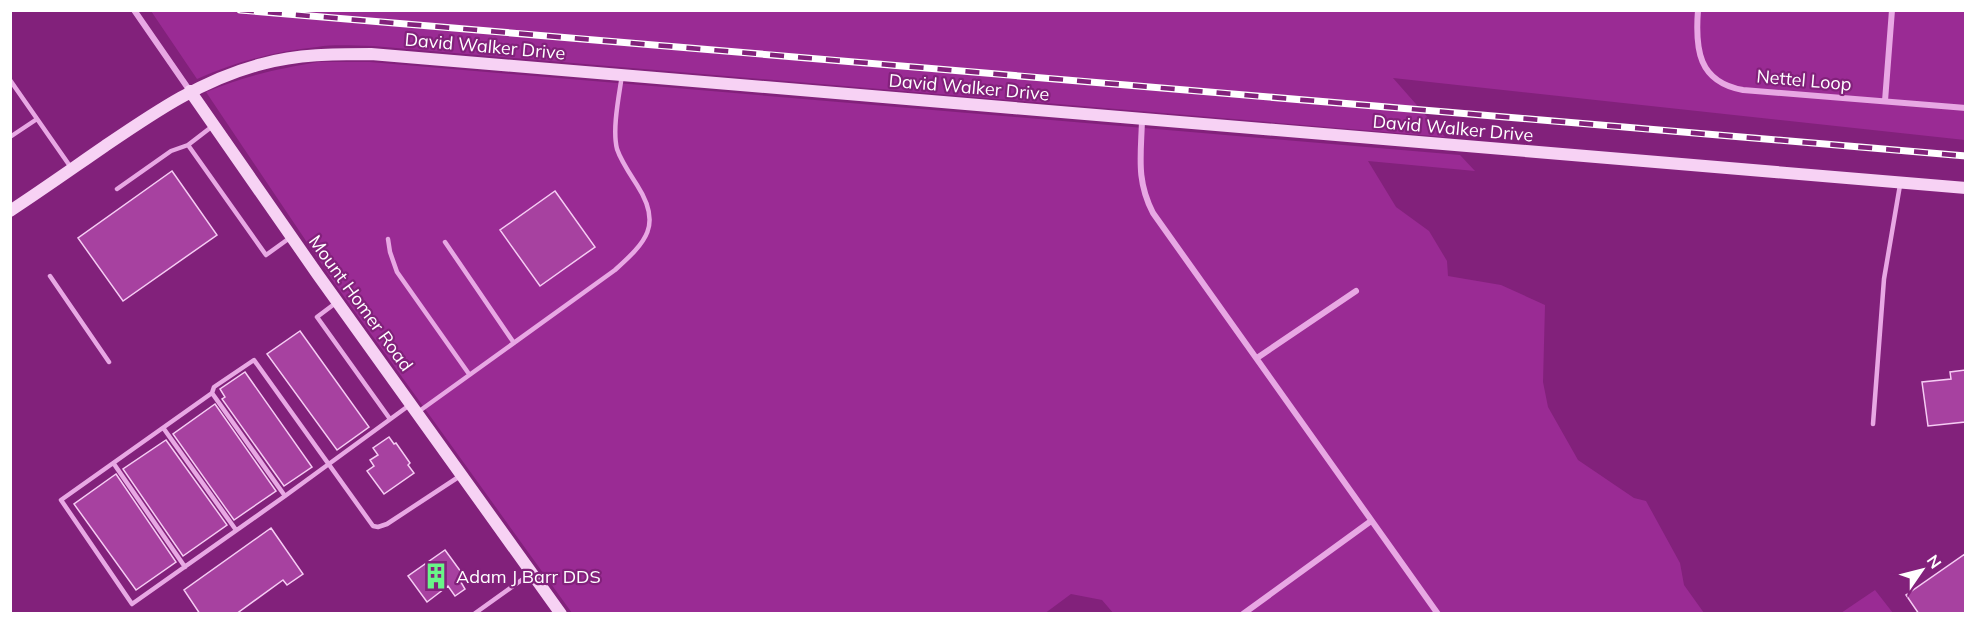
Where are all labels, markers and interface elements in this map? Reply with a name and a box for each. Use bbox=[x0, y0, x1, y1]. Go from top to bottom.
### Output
street label: David Walker Drive bbox=[404, 28, 566, 64]
street label: Nettel Loop bbox=[1755, 64, 1853, 96]
street label: David Walker Drive bbox=[888, 69, 1050, 105]
street label: David Walker Drive bbox=[1372, 110, 1534, 146]
street label: Mount Homer Road bbox=[304, 230, 418, 376]
north arrow bbox=[1892, 540, 1952, 600]
text: N bbox=[1923, 551, 1946, 572]
building icon: Adam J Barr DDS bbox=[421, 561, 451, 591]
place label: Adam J Barr DDS bbox=[456, 565, 601, 588]

